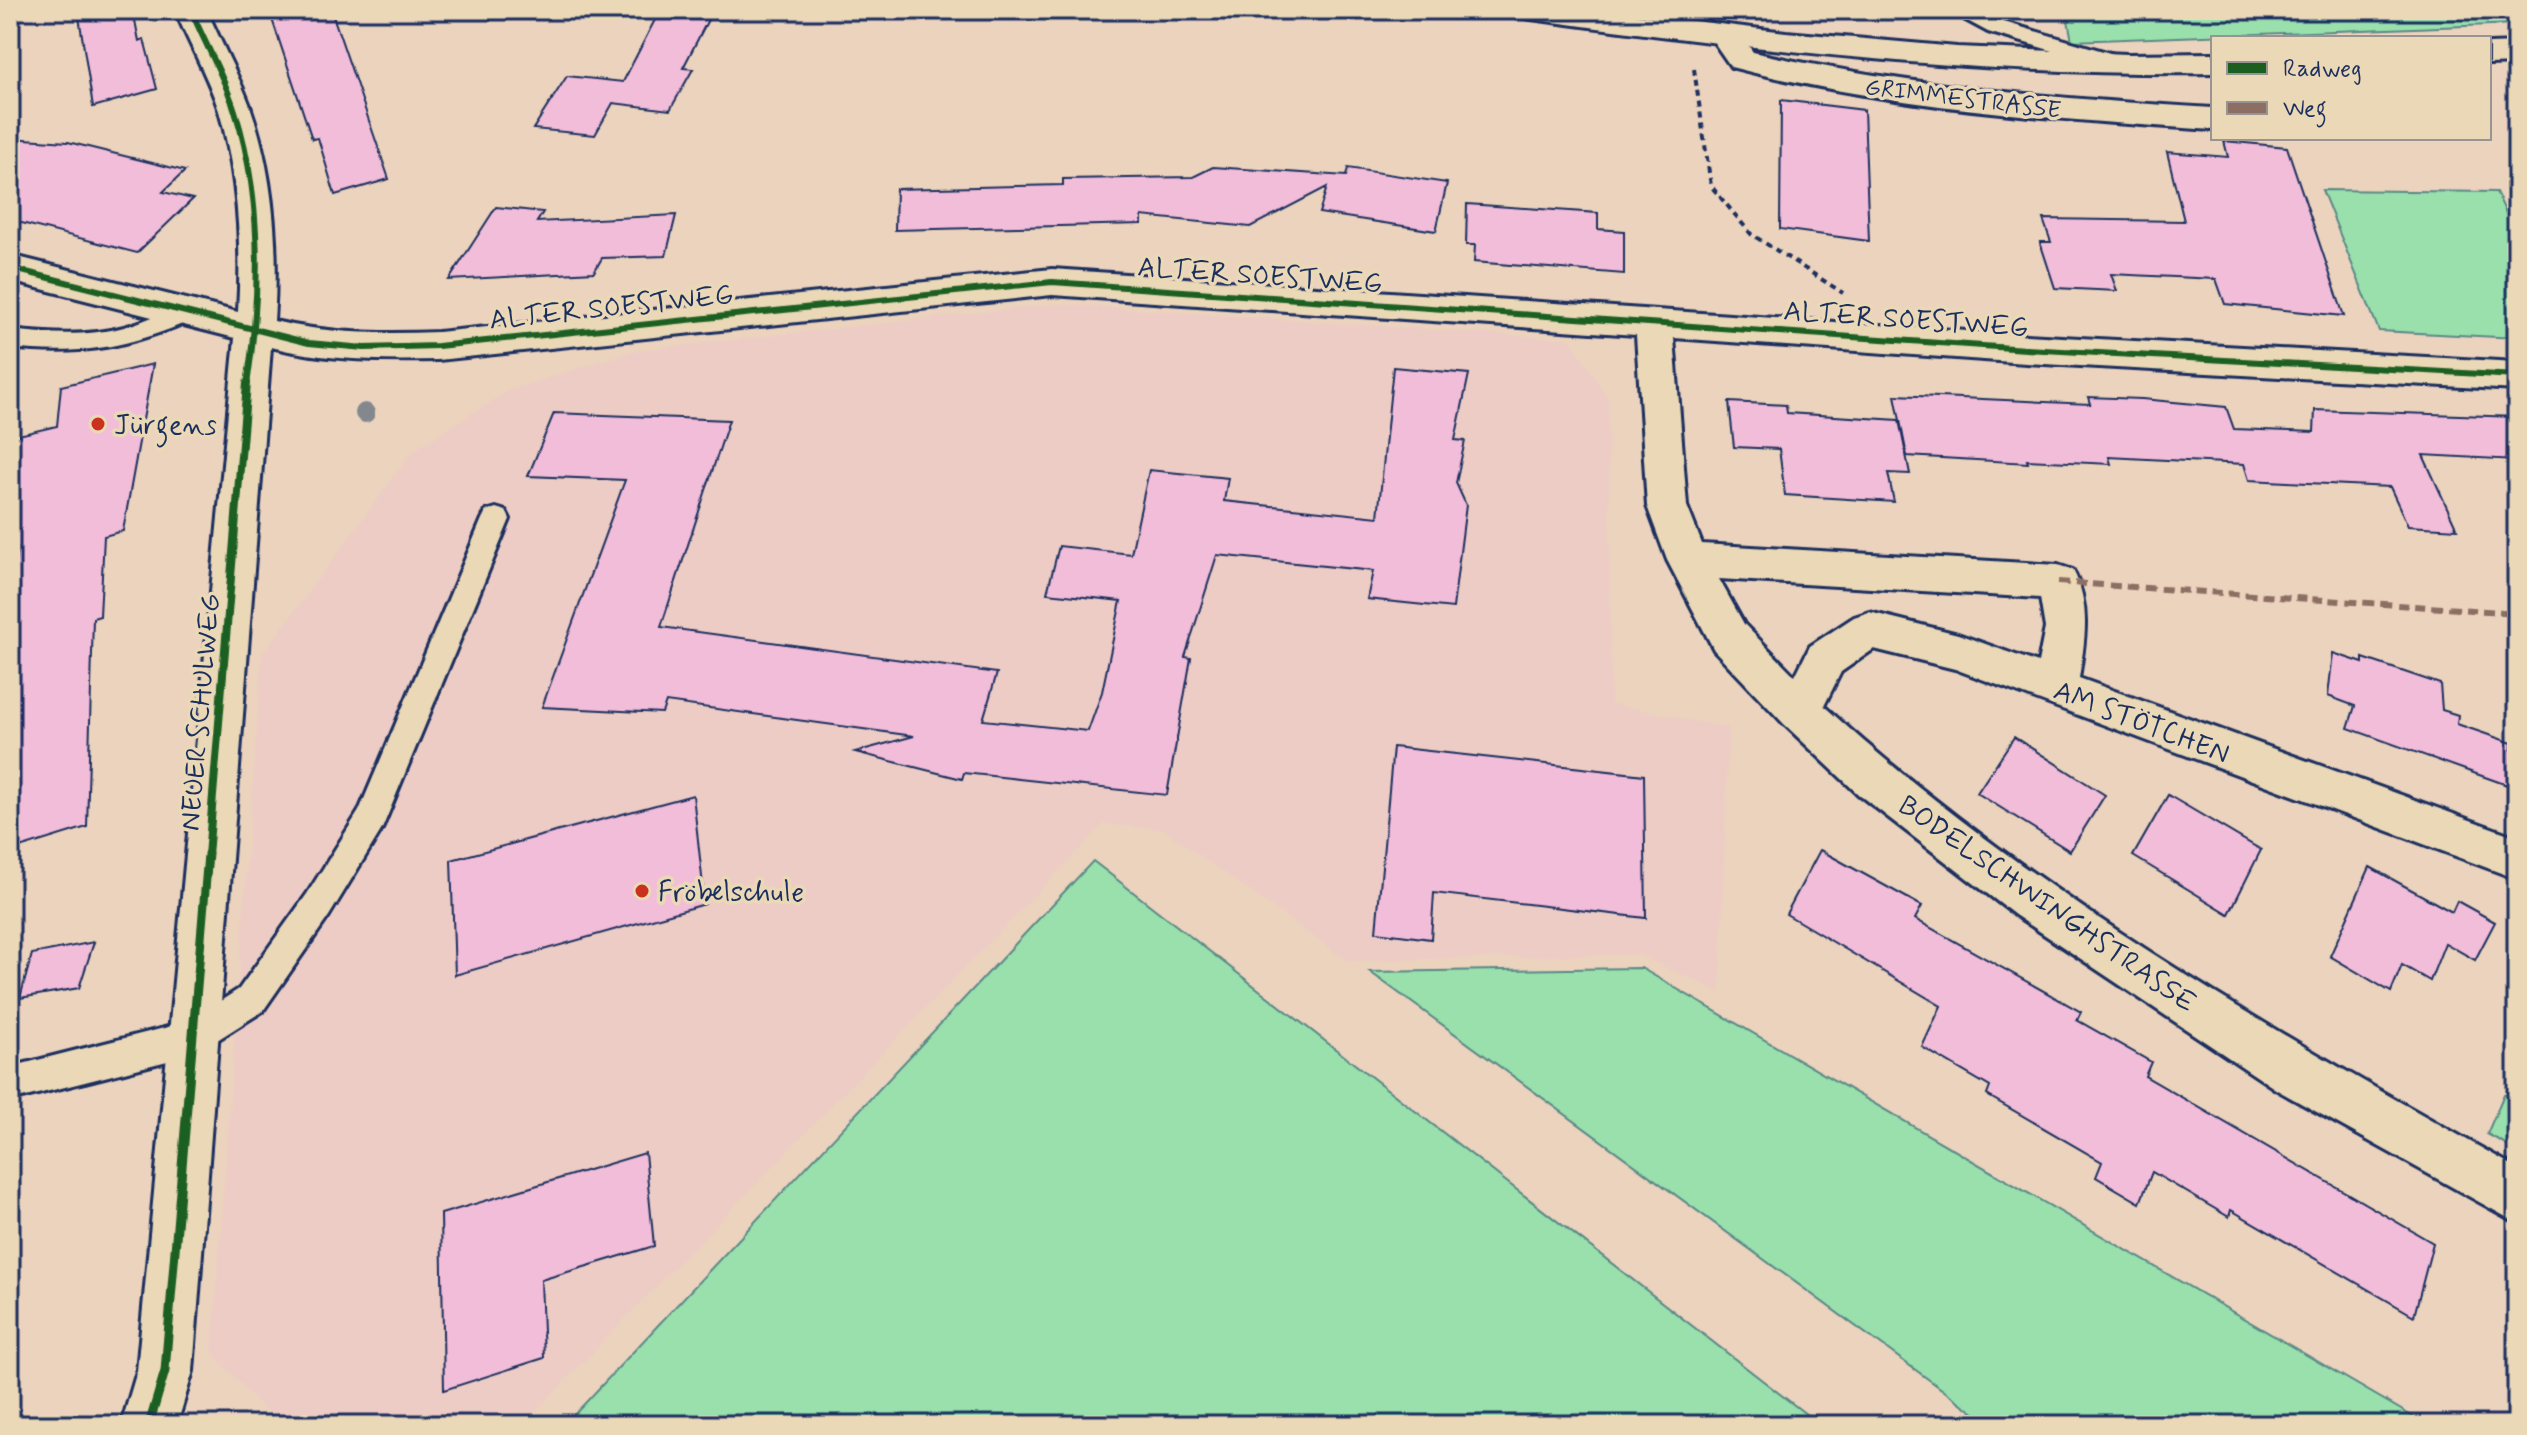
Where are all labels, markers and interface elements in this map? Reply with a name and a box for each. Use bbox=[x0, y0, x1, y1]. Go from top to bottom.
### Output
legend bbox=[2211, 36, 2491, 140]
text: Radweg bbox=[2283, 54, 2362, 85]
street label: GRIMMESTRASSE bbox=[1863, 72, 2062, 127]
text: Weg bbox=[2283, 94, 2327, 128]
street label: ALTER SOESTWEG bbox=[1136, 249, 1383, 303]
street label: ALTER SOESTWEG bbox=[487, 277, 735, 340]
street label: ALTER SOESTWEG bbox=[1782, 293, 2029, 347]
place label: Jürgens bbox=[114, 408, 217, 448]
marker: Jürgens bbox=[89, 415, 107, 433]
street label: NEUER SCHULWEG bbox=[173, 592, 230, 832]
street label: AM STÖTCHEN bbox=[2048, 673, 2234, 774]
street label: BODELSCHWINGHSTRASSE bbox=[1890, 788, 2203, 1022]
place label: Fröbelschule bbox=[658, 875, 804, 912]
marker: Fröbelschule bbox=[633, 882, 651, 900]

